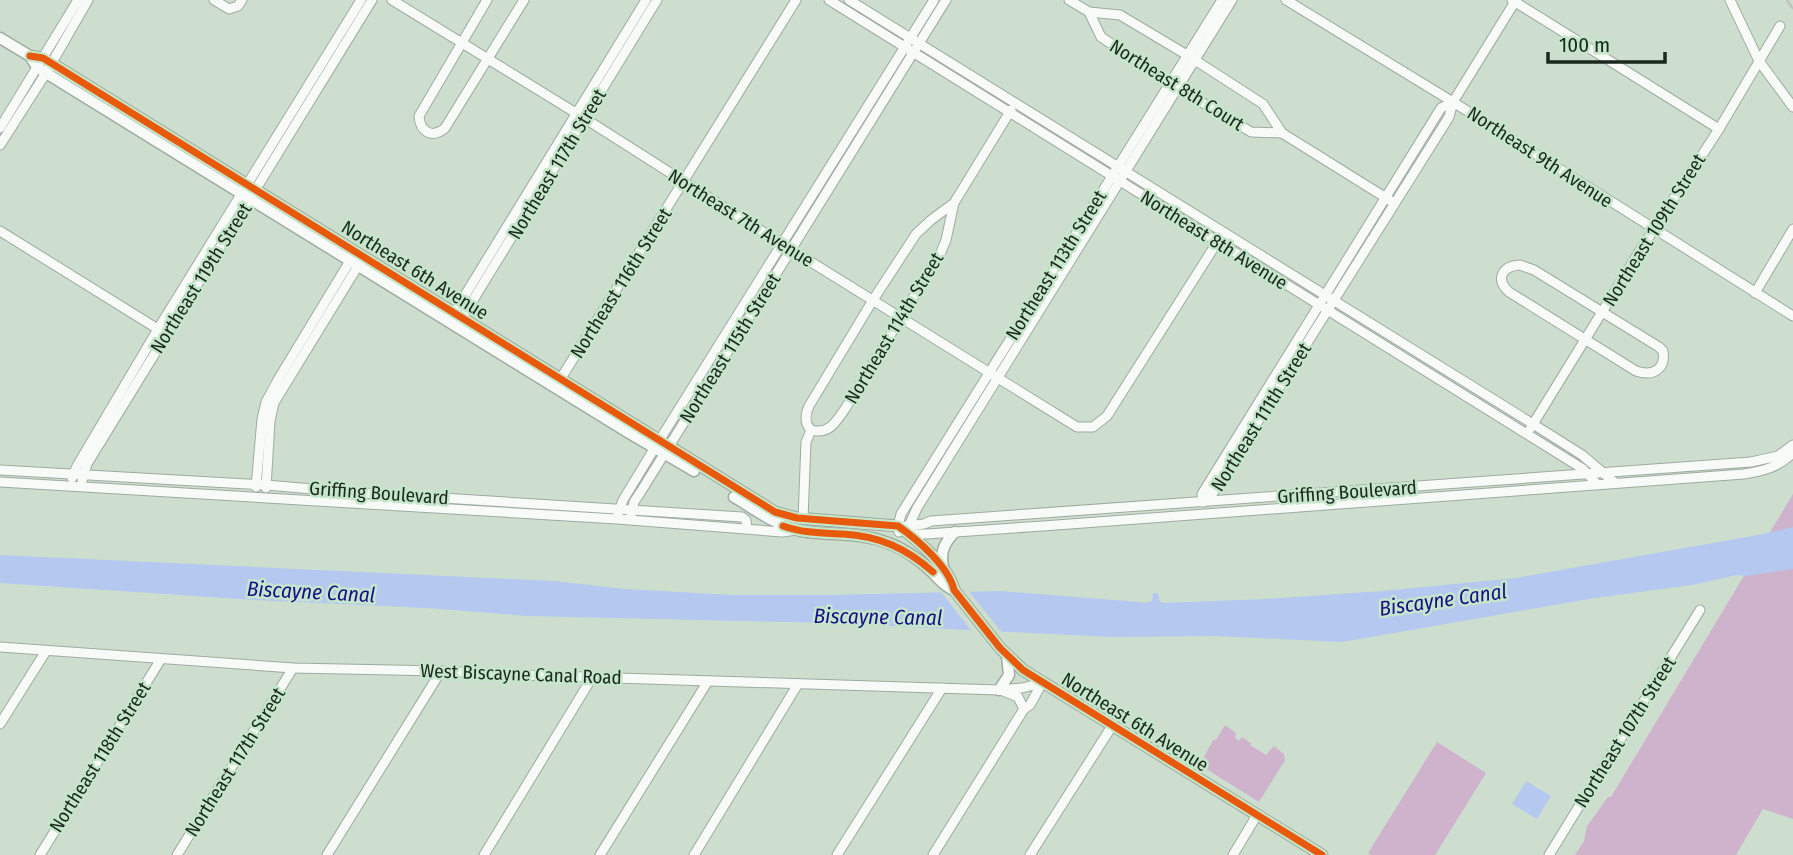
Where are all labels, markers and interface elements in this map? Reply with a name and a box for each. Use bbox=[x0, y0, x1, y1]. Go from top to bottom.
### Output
scale bar bbox=[1548, 21, 1665, 65]
text: 100 m bbox=[1559, 32, 1610, 58]
street label: Northeast 8th Court bbox=[1106, 34, 1249, 136]
street label: Northeast 117th Street bbox=[503, 84, 611, 243]
street label: Northeast 9th Avenue bbox=[1463, 101, 1617, 213]
street label: Northeast 109th Street bbox=[1598, 149, 1711, 310]
street label: Northeast 7th Avenue bbox=[664, 164, 818, 272]
street label: Northeast 113th Street bbox=[1001, 185, 1112, 344]
street label: Northeast 8th Avenue bbox=[1136, 186, 1292, 294]
street label: Northeast 119th Street bbox=[145, 198, 257, 357]
street label: Northeast 116th Street bbox=[565, 203, 677, 362]
street label: Northeast 6th Avenue bbox=[337, 216, 493, 324]
street label: Northeast 114th Street bbox=[840, 247, 949, 408]
street label: Northeast 115th Street bbox=[675, 268, 786, 427]
street label: Northeast 111th Street bbox=[1206, 338, 1316, 495]
street label: Griffing Boulevard bbox=[1276, 476, 1418, 508]
street label: Griffing Boulevard bbox=[308, 477, 450, 509]
water label: Biscayne Canal bbox=[246, 576, 376, 608]
water label: Biscayne Canal bbox=[1378, 578, 1508, 622]
water label: Biscayne Canal bbox=[813, 603, 943, 631]
street label: Northeast 107th Street bbox=[1569, 652, 1681, 812]
street label: West Biscayne Canal Road bbox=[420, 659, 622, 689]
street label: Northeast 6th Avenue bbox=[1057, 668, 1213, 776]
street label: Northeast 118th Street bbox=[44, 677, 156, 836]
street label: Northeast 117th Street bbox=[180, 683, 291, 841]

